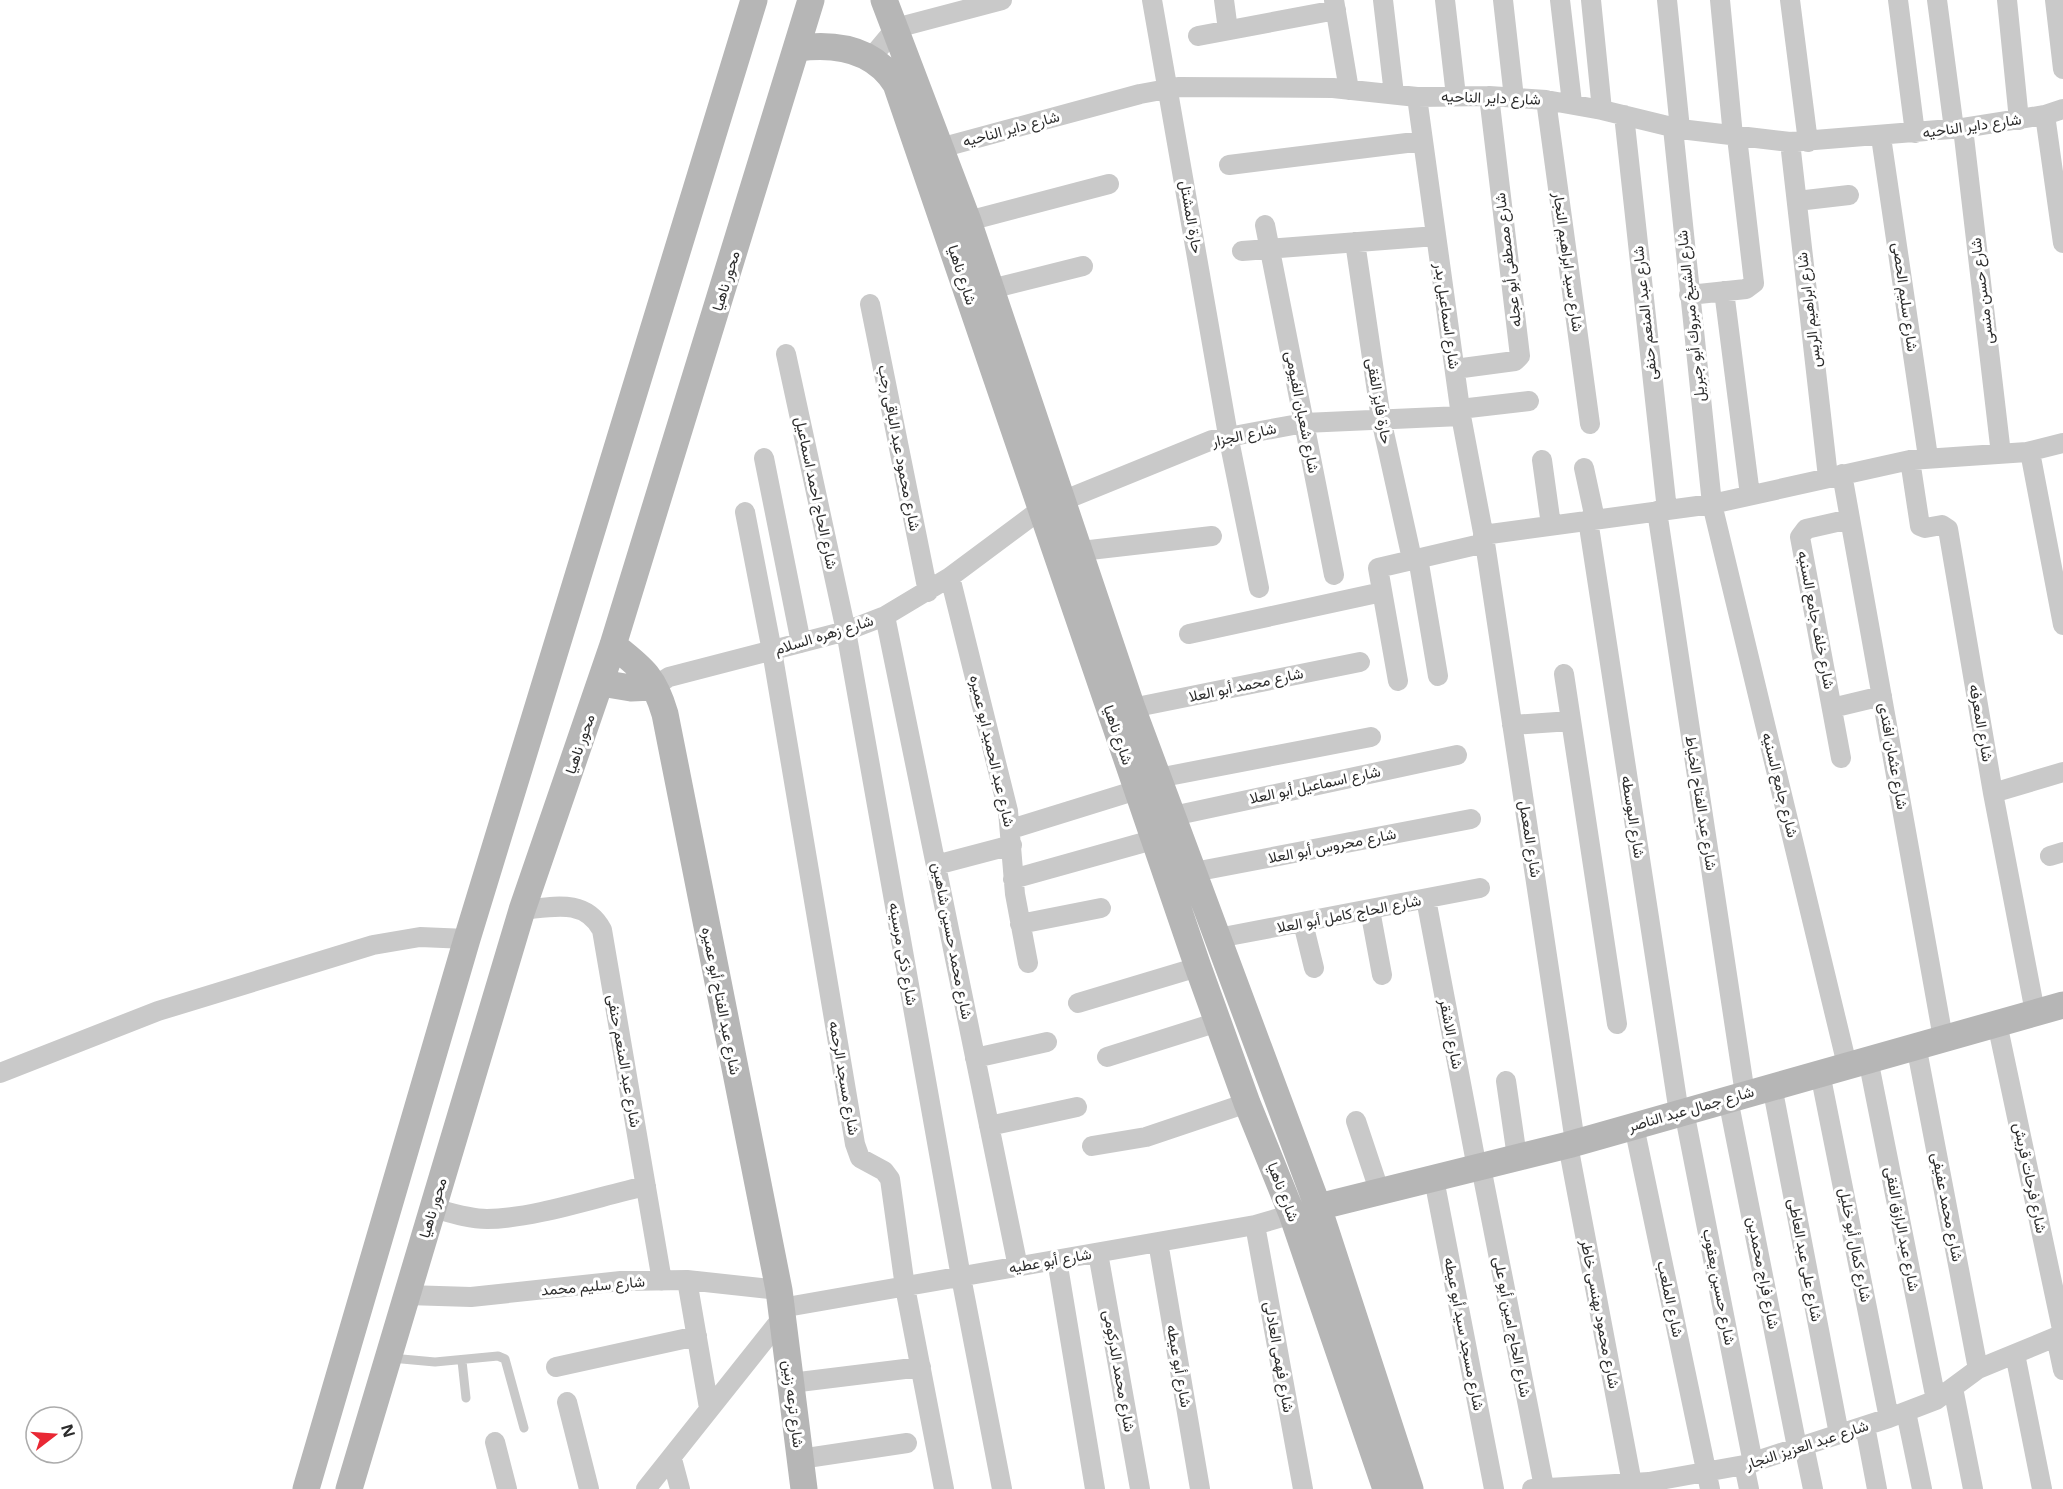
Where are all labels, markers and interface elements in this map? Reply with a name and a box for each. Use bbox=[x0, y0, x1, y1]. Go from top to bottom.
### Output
street label: شارع داير الناحيه bbox=[1441, 85, 1541, 111]
street label: شارع داير الناحيه bbox=[960, 105, 1062, 153]
street label: شارع داير الناحيه bbox=[1921, 108, 2023, 144]
street label: حارة المشتل bbox=[1176, 179, 1208, 255]
street label: شارع سيد ابراهيم النجار bbox=[1547, 190, 1589, 333]
street label: شارع مصطفى أبو عجله bbox=[1489, 191, 1527, 328]
street label: شارع الشيخ مبروك أبو جبريل bbox=[1671, 229, 1711, 403]
street label: شارع حسن منسى bbox=[1965, 236, 1999, 345]
street label: شارع سليم الحصى bbox=[1886, 241, 1924, 353]
street label: شارع ناهيا bbox=[942, 242, 982, 308]
street label: شارع عبد المنعم حنفى bbox=[1627, 245, 1663, 381]
street label: محور ناهيا bbox=[706, 248, 744, 313]
street label: شارع ابراهيم الريس bbox=[1791, 251, 1827, 369]
street label: شارع اسماعيل بدر bbox=[1429, 260, 1465, 371]
street label: شارع شعبان الفيومى bbox=[1279, 349, 1325, 475]
street label: حارة فايز الفقى bbox=[1362, 356, 1397, 446]
street label: شارع محمود عبد الباقى رجب bbox=[872, 363, 926, 533]
street label: شارع الحاج احمد اسماعيل bbox=[789, 415, 843, 572]
street label: شارع الجزار bbox=[1209, 417, 1278, 453]
street label: شارع خلف جامع السنيه bbox=[1792, 549, 1840, 691]
street label: شارع زهره السلام bbox=[772, 609, 876, 660]
street label: شارع محمد أبو العلا bbox=[1187, 662, 1306, 708]
street label: شارع عبد الحميد ابو عميره bbox=[964, 673, 1020, 829]
street label: شارع المعرفه bbox=[1963, 682, 1999, 764]
street label: شارع عثمان افتدى bbox=[1873, 701, 1913, 811]
street label: شارع ناهيا bbox=[1097, 702, 1139, 768]
street label: محور ناهيا bbox=[560, 711, 599, 776]
street label: شارع جامع السنيه bbox=[1756, 730, 1804, 840]
street label: شارع عبد الفتاح الخياط bbox=[1679, 734, 1723, 872]
street label: شارع اسماعيل أبو العلا bbox=[1247, 760, 1383, 810]
street label: شارع البوسطه bbox=[1616, 774, 1650, 860]
street label: شارع المعمل bbox=[1513, 799, 1547, 879]
street label: شارع محروس أبو العلا bbox=[1266, 823, 1398, 869]
street label: شارع محمد حسين شاهين bbox=[926, 861, 978, 1021]
street label: شارع الحاج كامل أبو العلا bbox=[1275, 889, 1423, 939]
street label: شارع ذكى مرسينه bbox=[883, 901, 923, 1007]
street label: شارع عبد الفتاح أبو عميره bbox=[696, 925, 746, 1077]
street label: شارع عبد المنعم حنفى bbox=[601, 993, 647, 1129]
street label: شارع الاشقر bbox=[1433, 996, 1469, 1071]
street label: شارع مسجد الرحمه bbox=[823, 1019, 865, 1137]
street label: شارع جمال عبد الناصر bbox=[1624, 1080, 1757, 1138]
street label: شارع فرحات قريش bbox=[2008, 1121, 2052, 1235]
street label: شارع محمد عفيفى bbox=[1926, 1151, 1968, 1264]
street label: شارع ناهيا bbox=[1262, 1159, 1304, 1225]
street label: شارع عبد الرازق الفقى bbox=[1879, 1165, 1925, 1293]
street label: محور ناهيا bbox=[413, 1175, 451, 1240]
street label: شارع كمال أبو خليل bbox=[1833, 1186, 1877, 1304]
street label: شارع على عبد العاطى bbox=[1782, 1197, 1828, 1324]
street label: شارع فراج محمدين bbox=[1741, 1215, 1785, 1331]
street label: شارع حسين يعقوب bbox=[1697, 1227, 1741, 1347]
street label: شارع محمود بهنسى خاطر bbox=[1575, 1237, 1625, 1391]
street label: شارع أبو عطيه bbox=[1007, 1243, 1093, 1279]
street label: شارع الحاج امين أبو على bbox=[1488, 1255, 1536, 1399]
street label: شارع مسجد سيد أبو عيطه bbox=[1438, 1256, 1490, 1413]
street label: شارع الملعب bbox=[1651, 1259, 1689, 1339]
street label: شارع سليم محمد bbox=[540, 1270, 646, 1302]
street label: شارع فهمى العادلى bbox=[1258, 1300, 1300, 1414]
street label: شارع محمد الدركومى bbox=[1097, 1308, 1141, 1434]
street label: شارع أبو عيطه bbox=[1161, 1323, 1197, 1409]
street label: شارع ترعه زنين bbox=[777, 1359, 809, 1449]
north arrow bbox=[24, 1405, 84, 1465]
street label: شارع عبد العزيز النجار bbox=[1742, 1415, 1871, 1476]
text: N bbox=[56, 1421, 81, 1440]

